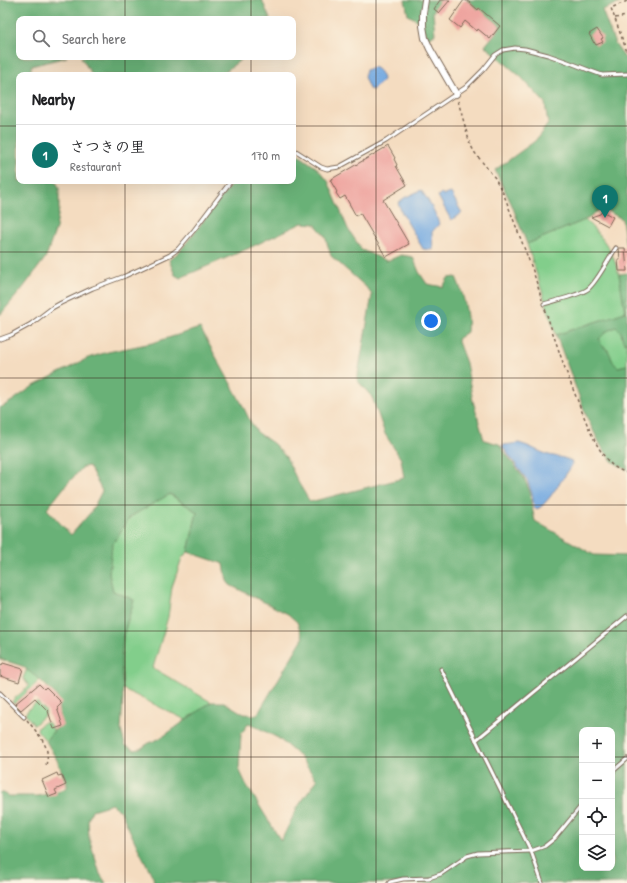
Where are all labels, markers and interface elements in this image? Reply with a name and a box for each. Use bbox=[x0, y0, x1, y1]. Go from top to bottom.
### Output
search box bbox=[16, 16, 296, 60]
icon: search bbox=[30, 27, 52, 49]
text: Search here bbox=[62, 28, 126, 49]
text: Nearby bbox=[32, 87, 75, 110]
text: さつきの里 bbox=[70, 136, 145, 157]
text: 1 bbox=[43, 146, 47, 164]
text: 170 m bbox=[251, 146, 280, 164]
text: Restaurant bbox=[70, 157, 121, 175]
pin: 1 bbox=[592, 185, 618, 218]
your location bbox=[421, 311, 441, 331]
map controls bbox=[579, 727, 615, 871]
button: + bbox=[579, 727, 615, 763]
button: − bbox=[579, 763, 615, 799]
button: locate bbox=[579, 799, 615, 835]
button: layers bbox=[579, 835, 615, 871]

